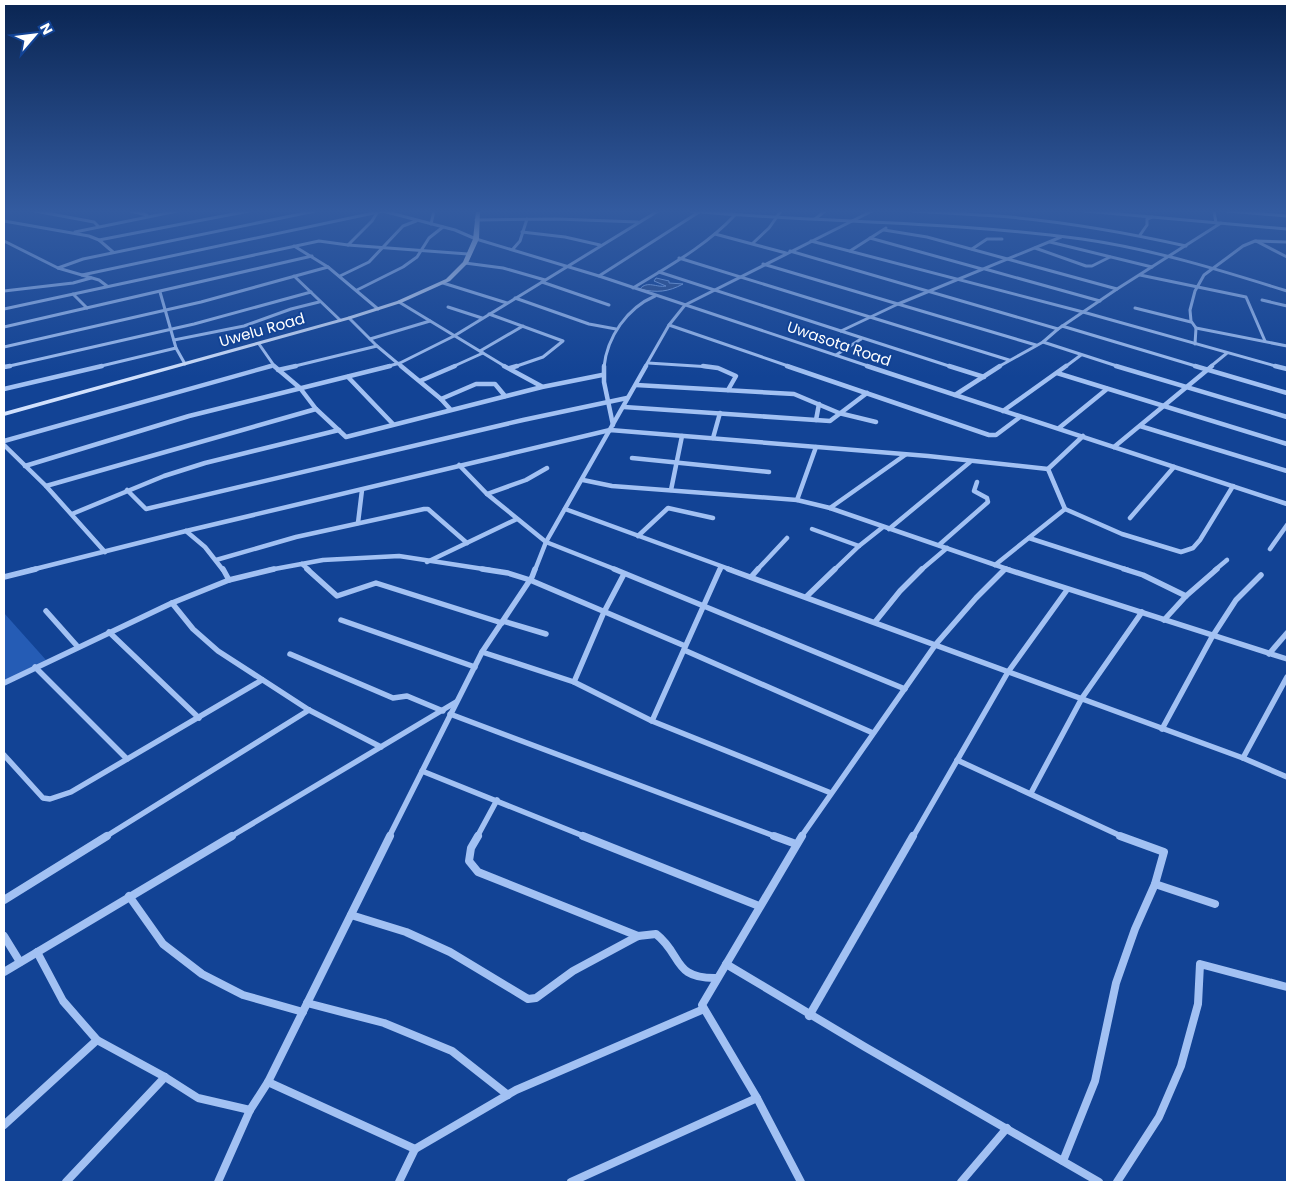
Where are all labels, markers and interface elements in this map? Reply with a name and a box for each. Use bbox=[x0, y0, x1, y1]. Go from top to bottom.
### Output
north arrow bbox=[10, 10, 60, 60]
text: N bbox=[35, 20, 58, 38]
street label: Uwelu Road bbox=[217, 307, 307, 352]
street label: Uwasota Road bbox=[784, 316, 894, 371]

